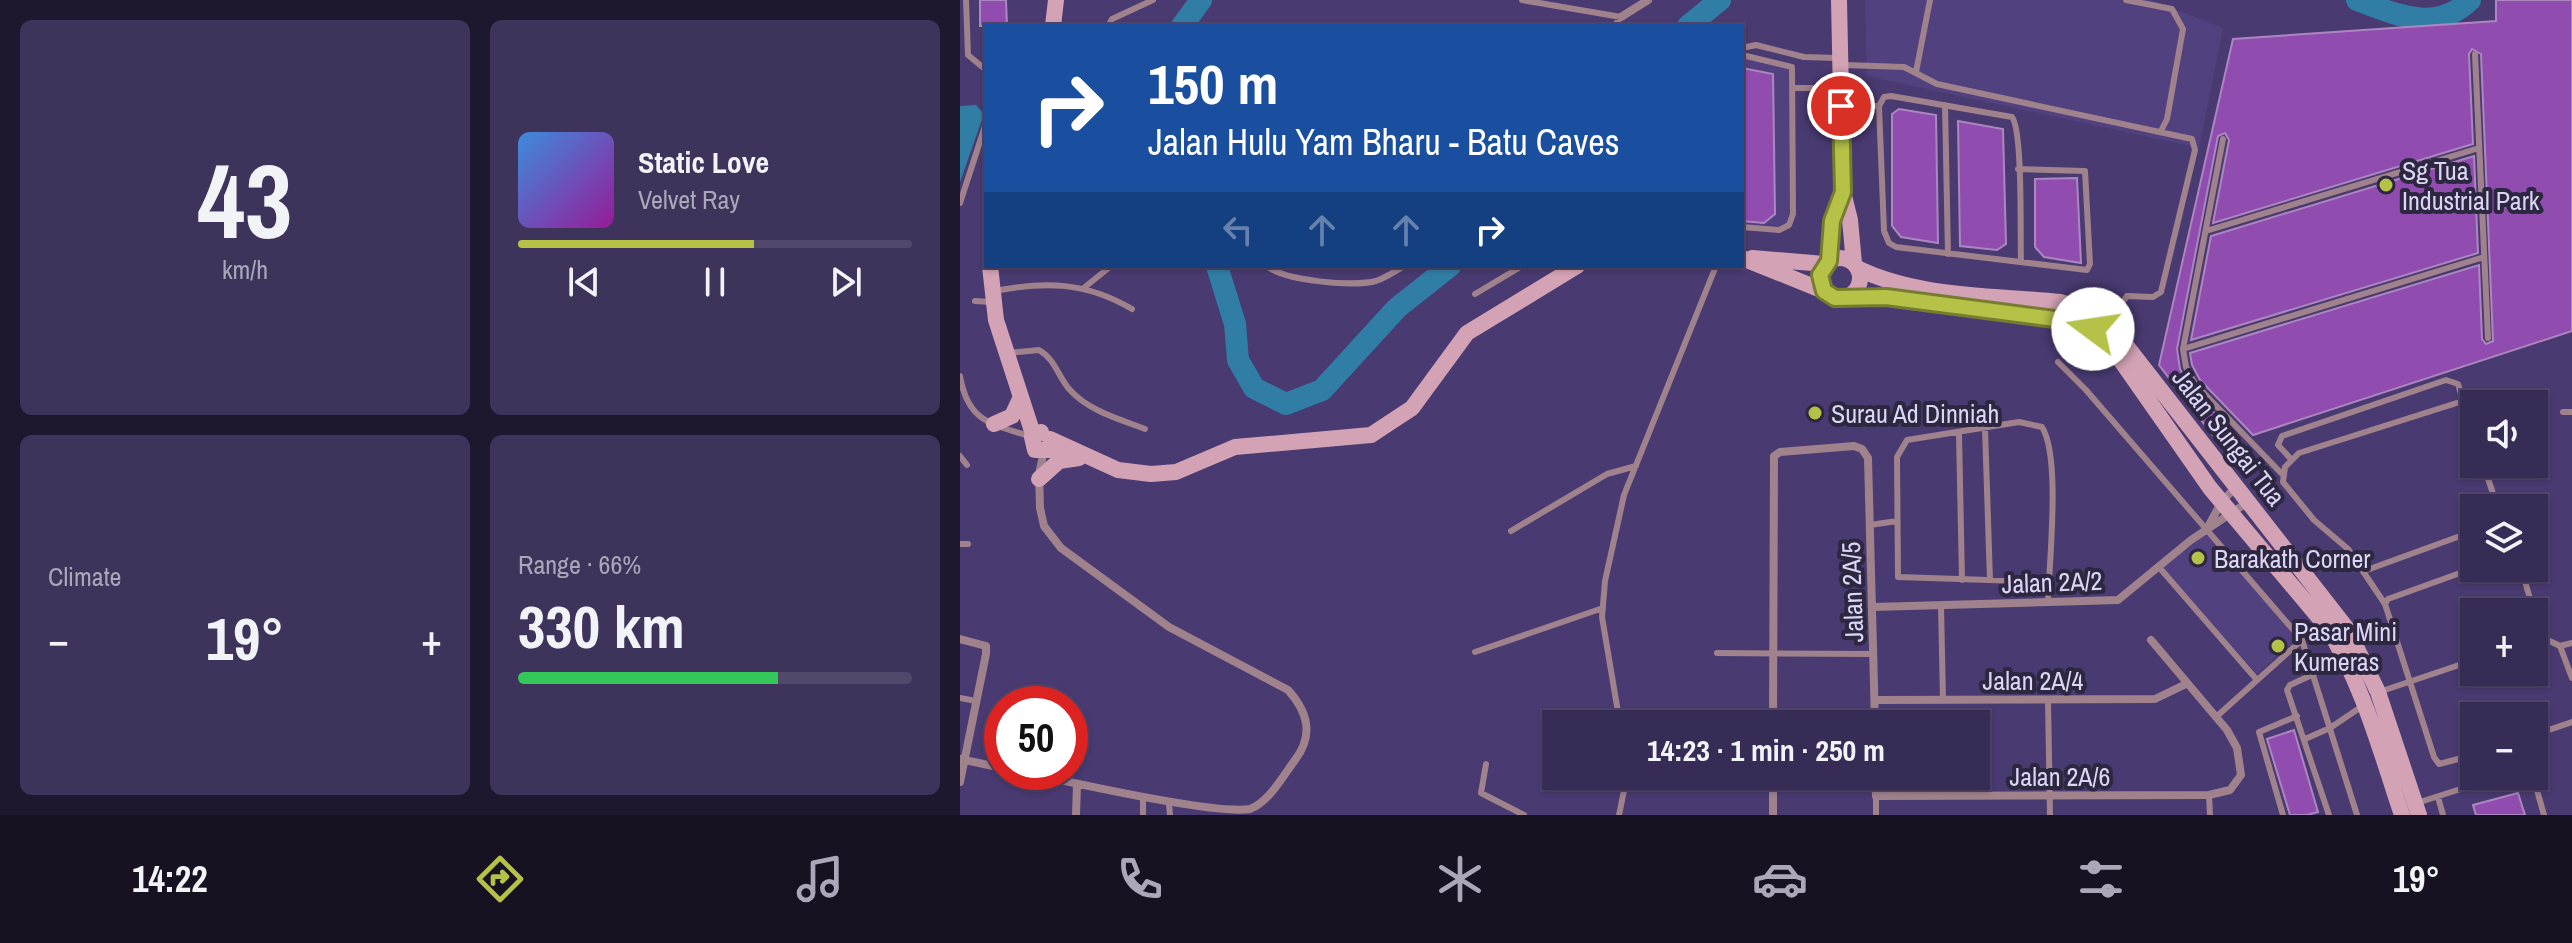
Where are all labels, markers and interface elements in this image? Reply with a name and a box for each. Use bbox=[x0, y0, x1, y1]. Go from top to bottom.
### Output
text: 150 m bbox=[1148, 46, 1278, 121]
icon: right bbox=[1016, 56, 1120, 160]
pin bbox=[1807, 72, 1875, 140]
icon: arrive bbox=[1819, 84, 1863, 128]
text: Jalan Hulu Yam Bharu - Batu Caves bbox=[1148, 118, 1620, 166]
text: 43 bbox=[198, 130, 292, 270]
text: Static Love bbox=[638, 142, 769, 182]
place label: Sg Tua Industrial Park bbox=[2402, 153, 2540, 218]
marker: Sg Tua Industrial Park bbox=[2377, 176, 2395, 194]
text: Velvet Ray bbox=[638, 182, 740, 217]
icon: left bbox=[1216, 208, 1260, 252]
icon: ahead bbox=[1300, 208, 1344, 252]
icon: ahead bbox=[1384, 208, 1428, 252]
icon: right bbox=[1468, 208, 1512, 252]
text: km/h bbox=[222, 252, 268, 287]
icon: previous bbox=[562, 260, 606, 304]
icon: pause bbox=[693, 260, 737, 304]
icon: next bbox=[824, 260, 868, 304]
position arrow bbox=[2051, 287, 2135, 371]
street label: Jalan Sungai Tua bbox=[2164, 361, 2294, 513]
map controls bbox=[2460, 390, 2548, 790]
button: sound bbox=[2460, 390, 2548, 478]
place label: Surau Ad Dinniah bbox=[1831, 396, 1999, 431]
marker: Surau Ad Dinniah bbox=[1806, 404, 1824, 422]
button: layers bbox=[2460, 494, 2548, 582]
street label: Jalan 2A/5 bbox=[1833, 541, 1871, 643]
place label: Barakath Corner bbox=[2214, 541, 2370, 576]
text: Range · 66% bbox=[518, 547, 641, 582]
marker: Barakath Corner bbox=[2189, 549, 2207, 567]
text: Climate bbox=[48, 559, 121, 594]
street label: Jalan 2A/2 bbox=[2001, 563, 2103, 601]
text: 330 km bbox=[518, 586, 685, 667]
text: 19° bbox=[206, 598, 284, 679]
button: + bbox=[2460, 598, 2548, 686]
text: − bbox=[48, 609, 69, 669]
text: + bbox=[421, 609, 442, 669]
place label: Pasar Mini Kumeras bbox=[2294, 614, 2397, 679]
marker: Pasar Mini Kumeras bbox=[2269, 637, 2287, 655]
street label: Jalan 2A/4 bbox=[1983, 663, 2084, 698]
speed limit sign: 50 bbox=[984, 686, 1088, 790]
button: − bbox=[2460, 702, 2548, 790]
text: 14:23 · 1 min · 250 m bbox=[1647, 730, 1885, 770]
street label: Jalan 2A/6 bbox=[2010, 759, 2110, 794]
icon: directions bbox=[472, 851, 528, 907]
icon: music bbox=[792, 851, 848, 907]
icon: phone bbox=[1112, 851, 1168, 907]
icon: climate bbox=[1432, 851, 1488, 907]
icon: car bbox=[1752, 851, 1808, 907]
icon: filters bbox=[2073, 851, 2129, 907]
text: 14:22 bbox=[132, 855, 208, 903]
text: 19° bbox=[2393, 855, 2440, 903]

